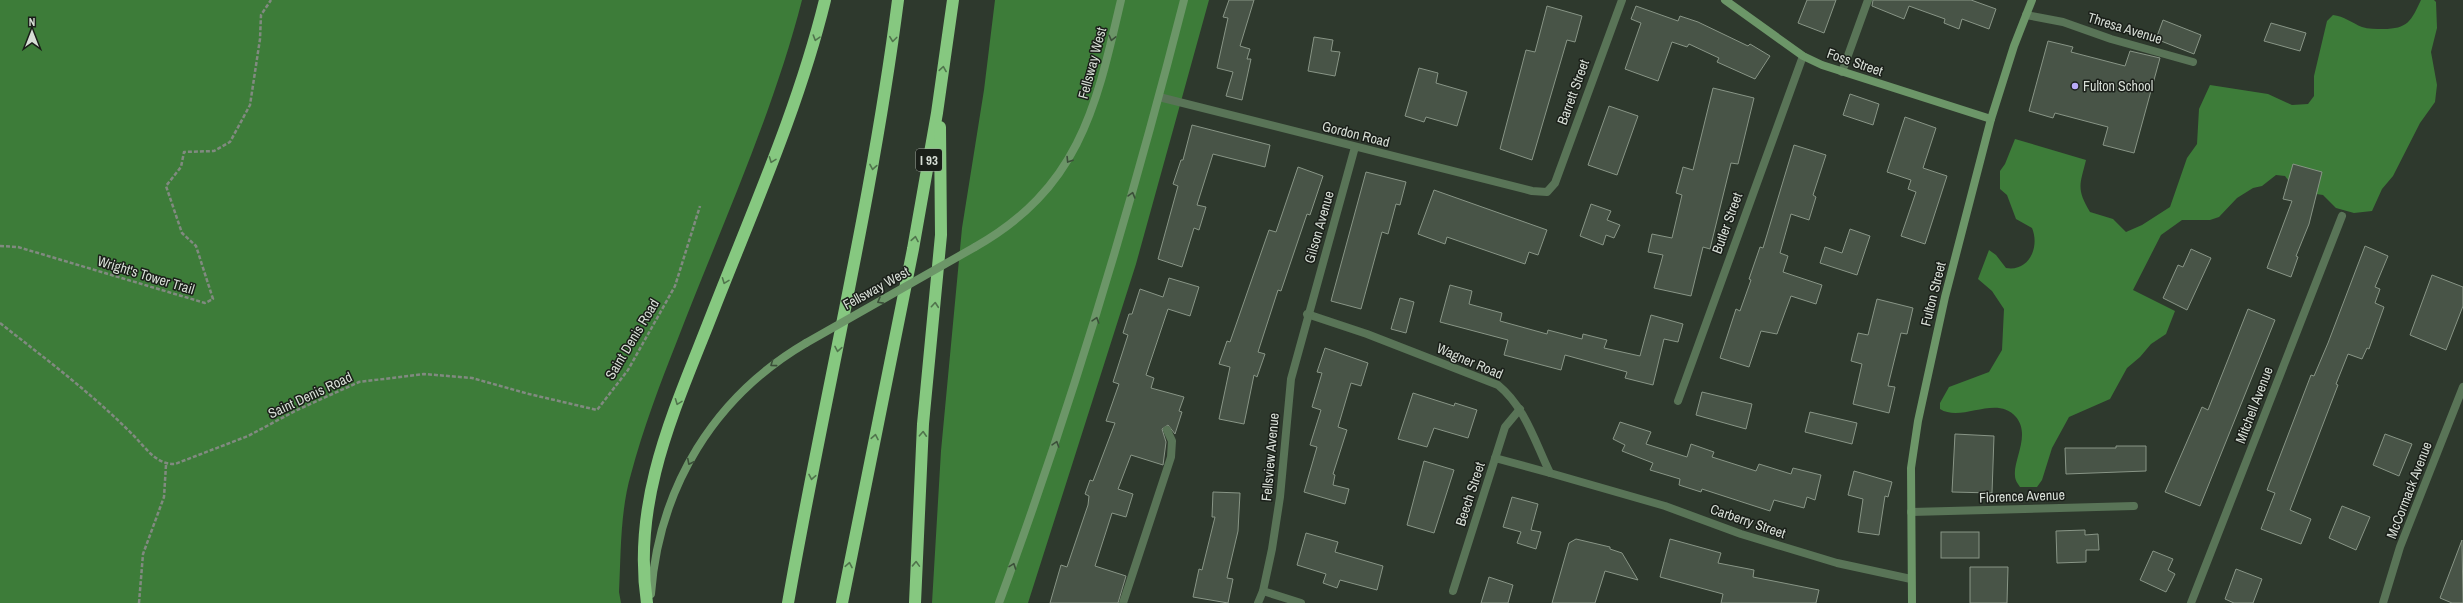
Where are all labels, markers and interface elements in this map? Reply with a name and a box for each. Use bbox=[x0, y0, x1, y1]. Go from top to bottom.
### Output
street label: Thresa Avenue bbox=[2086, 8, 2164, 48]
north arrow bbox=[12, 12, 52, 52]
text: N bbox=[29, 15, 35, 29]
street label: Fellsway West bbox=[1074, 25, 1110, 101]
one-way arrow bbox=[812, 34, 821, 41]
one-way arrow bbox=[1109, 35, 1117, 41]
one-way arrow bbox=[889, 36, 898, 42]
street label: Foss Street bbox=[1825, 44, 1885, 80]
street label: Barrett Street bbox=[1553, 57, 1593, 127]
one-way arrow bbox=[938, 66, 947, 72]
place label: Fulton School bbox=[2083, 77, 2153, 95]
marker: Fulton School bbox=[2070, 81, 2080, 91]
street label: Gordon Road bbox=[1320, 117, 1392, 151]
road number: I 93 bbox=[916, 149, 942, 171]
one-way arrow bbox=[1066, 156, 1073, 163]
one-way arrow bbox=[769, 157, 777, 164]
one-way arrow bbox=[869, 164, 877, 170]
street label: Gilson Avenue bbox=[1300, 189, 1338, 265]
street label: Butler Street bbox=[1708, 190, 1746, 256]
one-way arrow bbox=[1127, 192, 1136, 199]
one-way arrow bbox=[910, 236, 919, 242]
street label: Wright's Tower Trail bbox=[95, 252, 197, 298]
street label: Fulton Street bbox=[1916, 260, 1950, 328]
street label: Fellsway West bbox=[840, 262, 912, 314]
one-way arrow bbox=[722, 277, 730, 285]
street label: Saint Denis Road bbox=[601, 296, 663, 382]
one-way arrow bbox=[877, 296, 884, 303]
one-way arrow bbox=[930, 302, 939, 308]
one-way arrow bbox=[1091, 317, 1100, 324]
street label: Wagner Road bbox=[1434, 339, 1506, 383]
one-way arrow bbox=[835, 346, 843, 353]
one-way arrow bbox=[770, 359, 777, 367]
street label: Mitchell Avenue bbox=[2231, 364, 2277, 446]
street label: Saint Denis Road bbox=[265, 368, 355, 422]
one-way arrow bbox=[674, 399, 682, 406]
street label: Fellsview Avenue bbox=[1257, 412, 1283, 502]
one-way arrow bbox=[918, 431, 927, 437]
one-way arrow bbox=[870, 434, 878, 440]
street label: McCormack Avenue bbox=[2382, 439, 2436, 541]
one-way arrow bbox=[1051, 440, 1060, 447]
one-way arrow bbox=[687, 458, 695, 465]
street label: Beech Street bbox=[1451, 460, 1489, 528]
one-way arrow bbox=[809, 474, 817, 480]
street label: Florence Avenue bbox=[1979, 486, 2065, 506]
street label: Carberry Street bbox=[1708, 500, 1788, 542]
one-way arrow bbox=[912, 561, 921, 567]
one-way arrow bbox=[844, 562, 853, 568]
one-way arrow bbox=[1008, 563, 1016, 570]

